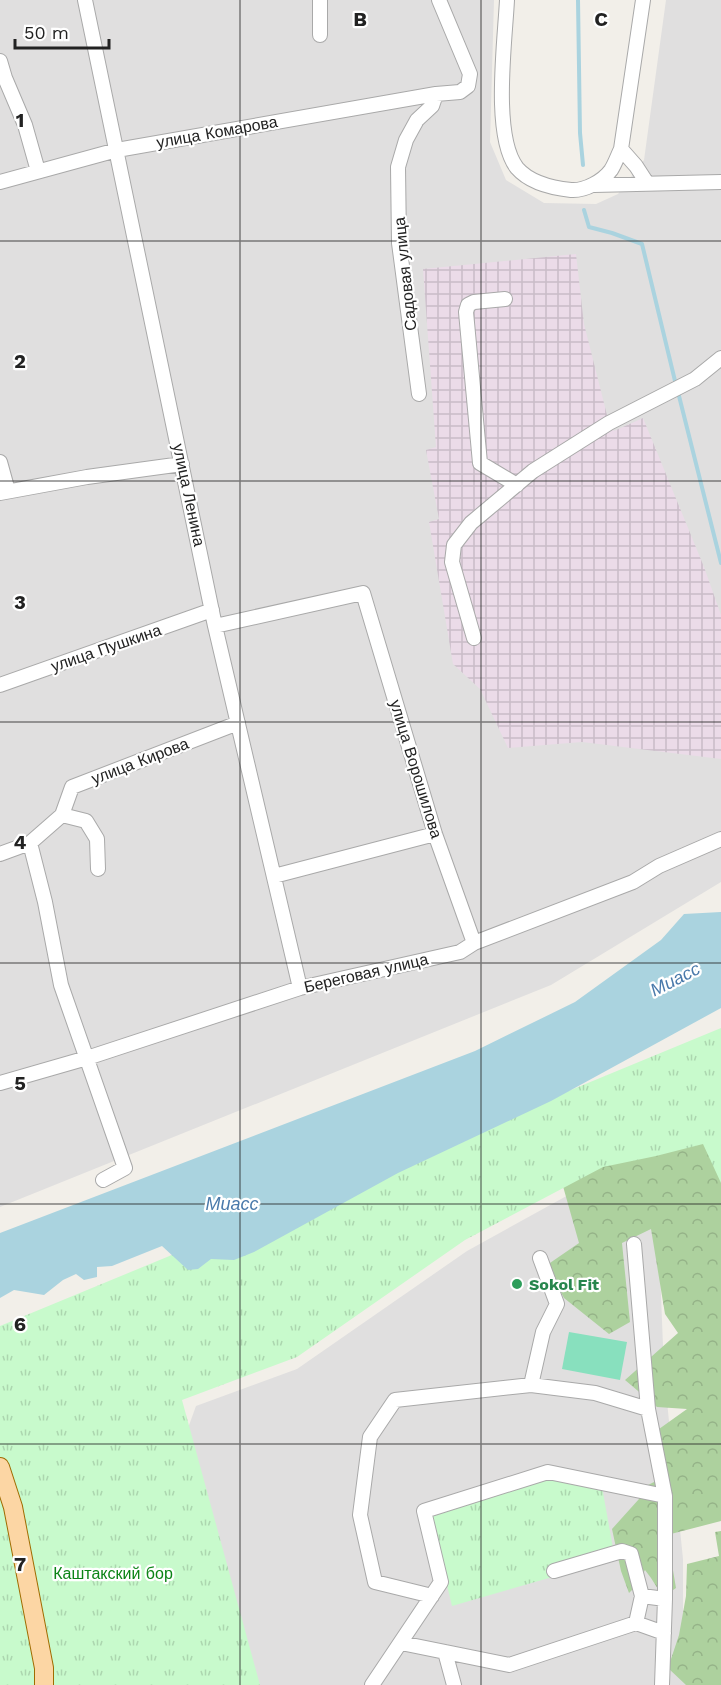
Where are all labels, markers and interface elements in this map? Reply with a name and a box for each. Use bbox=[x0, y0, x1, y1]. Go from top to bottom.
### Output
text: B bbox=[353, 7, 367, 31]
text: C bbox=[594, 7, 608, 31]
scale bar bbox=[15, 12, 110, 50]
text: 50 m bbox=[24, 22, 69, 43]
text: 1 bbox=[16, 108, 24, 132]
street label: улица Комарова bbox=[155, 112, 279, 152]
street label: Садовая улица bbox=[390, 216, 420, 332]
text: 2 bbox=[14, 349, 26, 373]
street label: улица Ленина bbox=[169, 442, 209, 548]
text: 3 bbox=[14, 590, 26, 614]
street label: улица Пушкина bbox=[48, 620, 164, 676]
street label: улица Ворошилова bbox=[386, 697, 446, 841]
street label: улица Кирова bbox=[89, 734, 191, 788]
text: 4 bbox=[14, 830, 27, 854]
street label: Береговая улица bbox=[302, 949, 430, 997]
water label: Миасс bbox=[647, 958, 703, 1000]
text: 5 bbox=[14, 1071, 26, 1095]
water label: Миасс bbox=[205, 1193, 259, 1214]
place label: Sokol Fit bbox=[529, 1275, 599, 1294]
marker: Sokol Fit bbox=[510, 1277, 524, 1291]
text: 6 bbox=[14, 1312, 26, 1336]
text: 7 bbox=[14, 1552, 26, 1576]
park label: Каштакский бор bbox=[53, 1564, 173, 1583]

